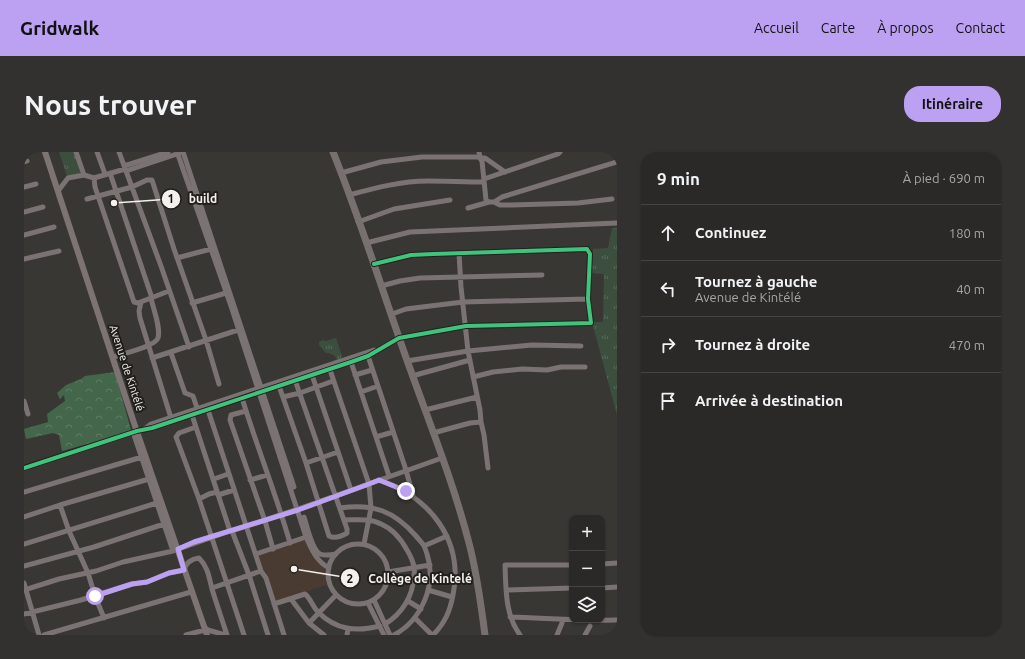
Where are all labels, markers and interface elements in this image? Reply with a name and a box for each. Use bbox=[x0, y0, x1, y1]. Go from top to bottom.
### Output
text: Gridwalk bbox=[20, 17, 99, 39]
text: Accueil bbox=[754, 20, 799, 36]
text: Carte bbox=[821, 20, 855, 36]
text: À propos bbox=[877, 20, 934, 36]
text: Contact bbox=[956, 20, 1005, 36]
button: Itinéraire bbox=[904, 86, 1001, 122]
text: Nous trouver bbox=[24, 89, 197, 120]
text: 9 min bbox=[657, 169, 700, 188]
text: À pied · 690 m bbox=[903, 171, 985, 185]
callout: build bbox=[161, 187, 226, 211]
text: 1 bbox=[168, 192, 174, 205]
text: build bbox=[189, 192, 217, 205]
icon: ahead bbox=[657, 222, 679, 244]
text: Continuez bbox=[695, 224, 766, 241]
text: 180 m bbox=[949, 226, 985, 240]
text: Tournez à gauche bbox=[695, 273, 818, 290]
icon: left bbox=[657, 278, 679, 300]
text: 40 m bbox=[956, 282, 985, 296]
text: Avenue de Kintélé bbox=[695, 290, 801, 304]
street label: Avenue de Kintélé bbox=[107, 323, 147, 413]
icon: right bbox=[657, 334, 679, 356]
text: Tournez à droite bbox=[695, 336, 810, 353]
text: 470 m bbox=[949, 338, 985, 352]
icon: arrive bbox=[657, 390, 679, 412]
text: Arrivée à destination bbox=[695, 392, 843, 409]
route end bbox=[397, 482, 415, 500]
map controls bbox=[569, 515, 605, 623]
button: + bbox=[569, 515, 605, 551]
button: − bbox=[569, 551, 605, 587]
callout: Collège de Kintelé bbox=[340, 566, 480, 590]
text: 2 bbox=[347, 572, 354, 585]
text: Collège de Kintelé bbox=[368, 572, 472, 585]
route start bbox=[86, 587, 104, 605]
button: layers bbox=[569, 587, 605, 623]

